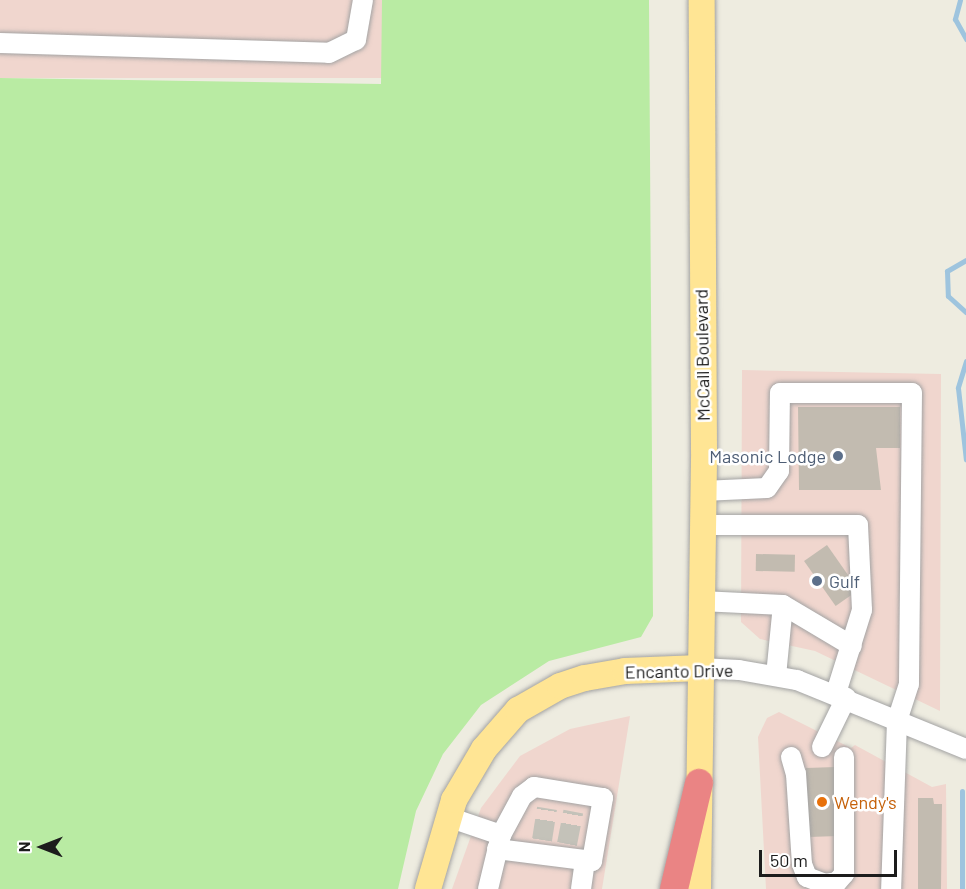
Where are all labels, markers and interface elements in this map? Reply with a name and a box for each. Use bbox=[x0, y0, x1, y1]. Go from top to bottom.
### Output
street label: McCall Boulevard bbox=[690, 289, 714, 421]
place label: Masonic Lodge bbox=[709, 445, 826, 467]
marker: Masonic Lodge bbox=[831, 449, 845, 463]
place label: Gulf bbox=[829, 570, 860, 592]
marker: Gulf bbox=[810, 574, 824, 588]
street label: Encanto Drive bbox=[625, 659, 733, 683]
place label: Wendy's bbox=[834, 791, 897, 813]
marker: Wendy's bbox=[815, 795, 829, 809]
north arrow bbox=[12, 817, 72, 877]
scale bar bbox=[762, 838, 900, 876]
text: N bbox=[14, 842, 33, 852]
text: 50 m bbox=[770, 849, 808, 871]

